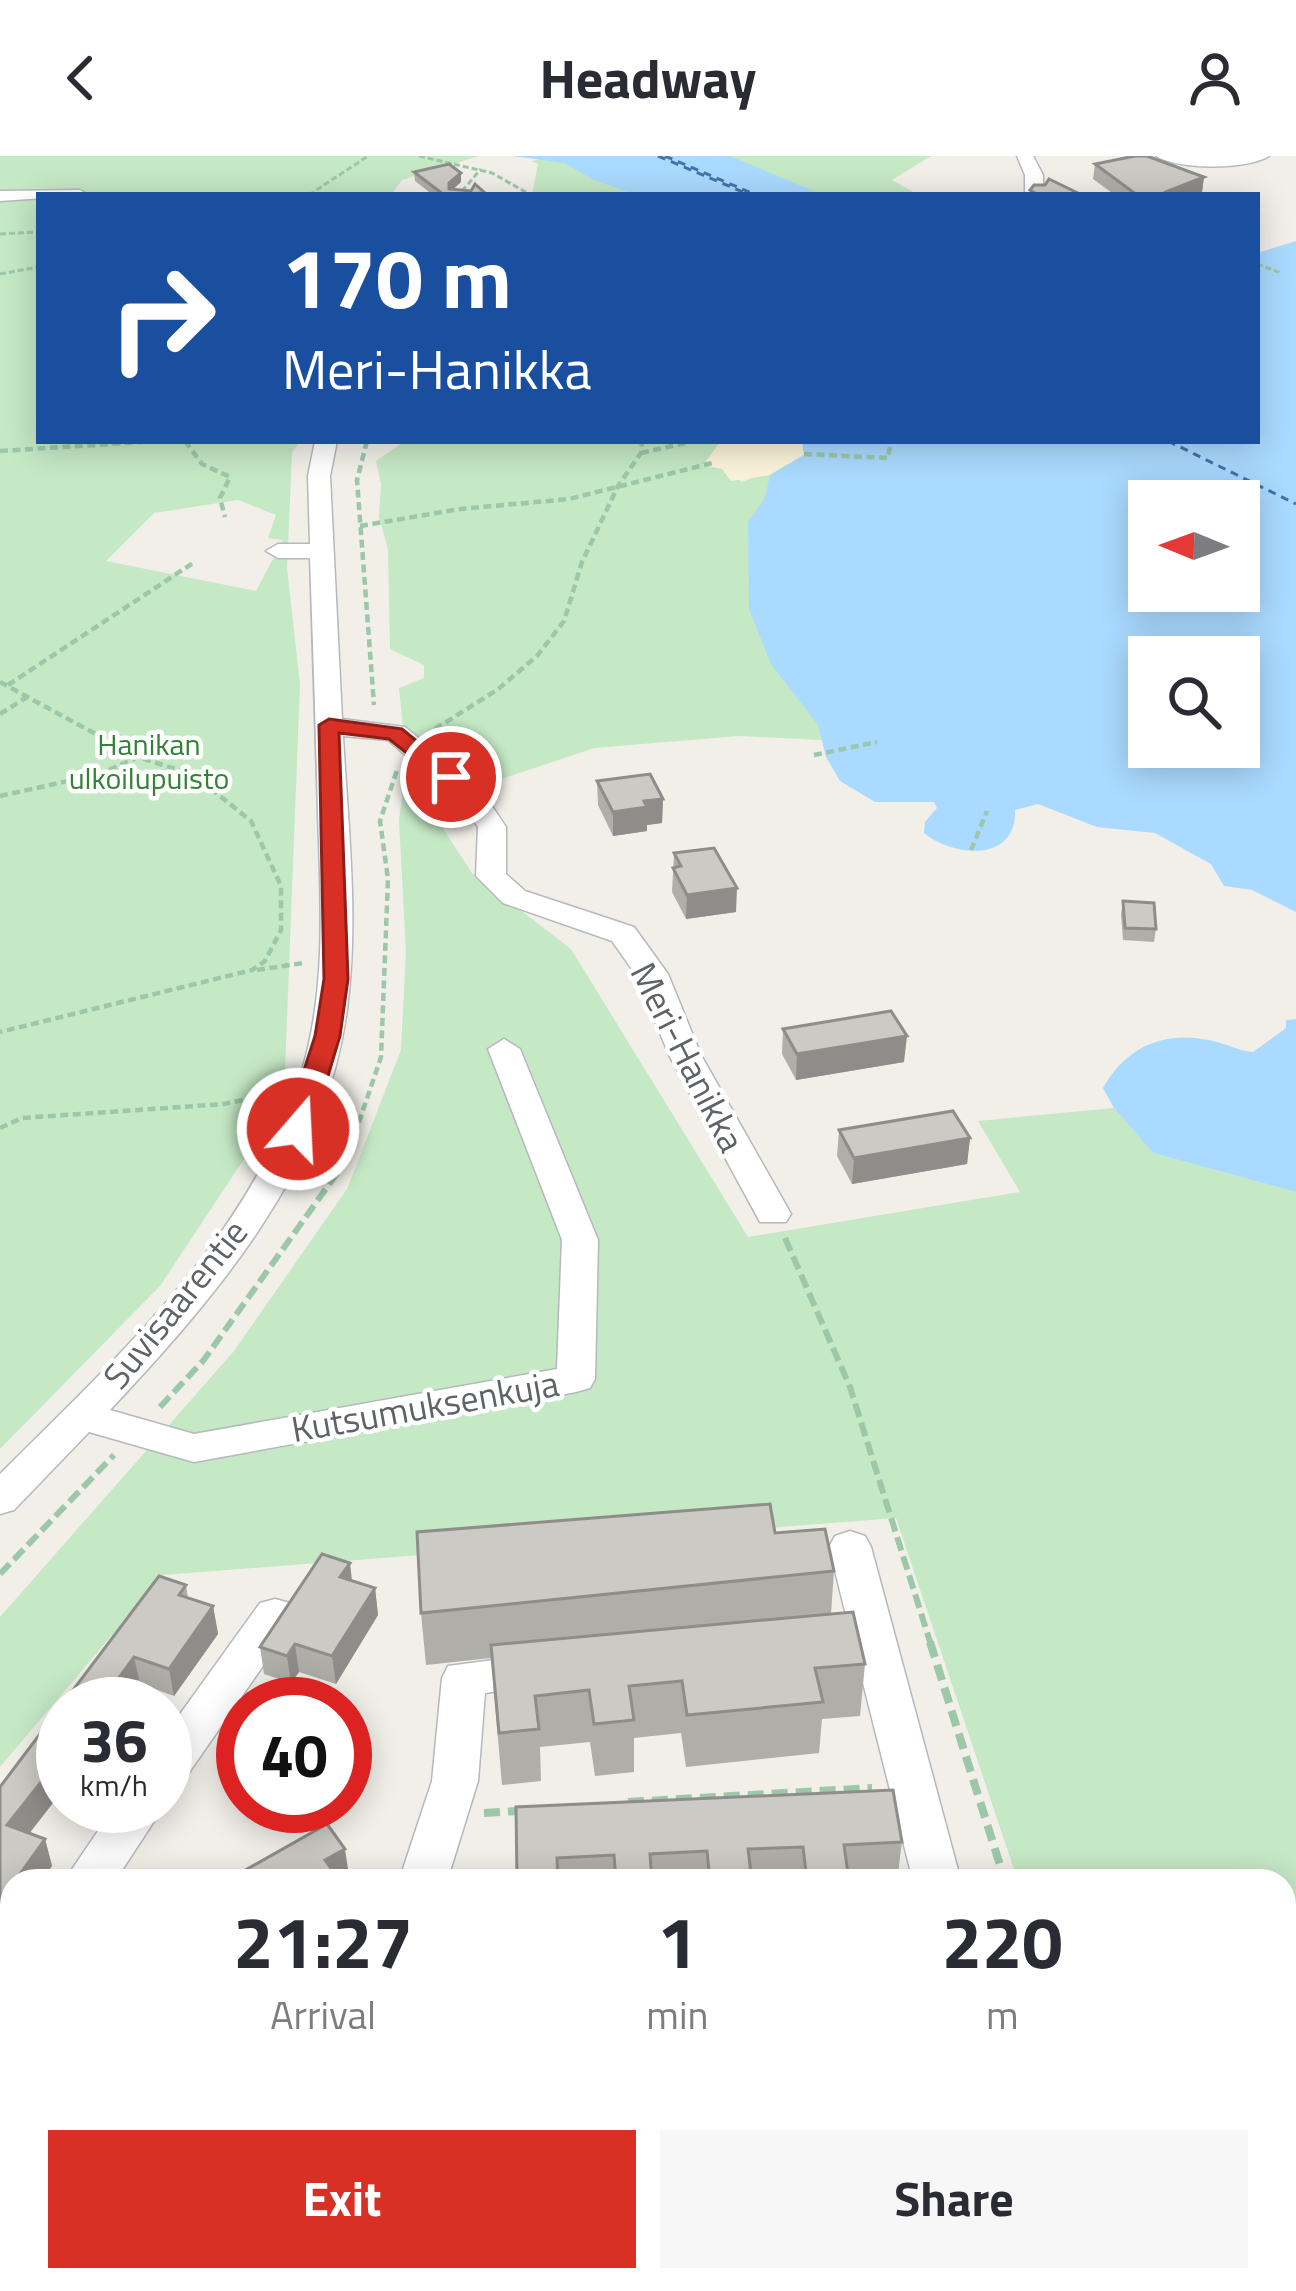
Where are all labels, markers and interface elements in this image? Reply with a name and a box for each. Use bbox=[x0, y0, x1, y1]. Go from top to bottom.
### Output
text: Headway bbox=[540, 37, 756, 119]
icon: back bbox=[48, 45, 114, 111]
icon: person bbox=[1182, 45, 1248, 111]
text: 170 m bbox=[282, 213, 512, 341]
icon: right bbox=[84, 240, 240, 396]
text: Meri-Hanikka bbox=[282, 328, 591, 410]
north arrow bbox=[1128, 480, 1260, 612]
map controls bbox=[1128, 480, 1260, 768]
button: search bbox=[1128, 636, 1260, 768]
park label: Hanikan ulkoilupuisto bbox=[69, 721, 229, 801]
pin bbox=[400, 726, 502, 828]
icon: arrive bbox=[418, 744, 484, 810]
street label: Meri-Hanikka bbox=[617, 952, 760, 1161]
position arrow bbox=[235, 1066, 361, 1192]
street label: Suvisaarentie bbox=[89, 1207, 260, 1401]
street label: Kutsumuksenkuja bbox=[287, 1355, 563, 1456]
speed limit sign: 40 bbox=[216, 1677, 372, 1833]
text: 36 bbox=[80, 1694, 148, 1785]
text: km/h bbox=[80, 1762, 148, 1808]
text: 21:27 bbox=[233, 1886, 413, 1996]
text: 1 bbox=[657, 1886, 698, 1996]
text: 220 bbox=[942, 1886, 1063, 1996]
text: Arrival bbox=[270, 1985, 376, 2044]
text: min bbox=[646, 1985, 708, 2044]
text: m bbox=[986, 1985, 1018, 2044]
button: Exit bbox=[48, 2130, 636, 2268]
button: Share bbox=[660, 2130, 1248, 2268]

